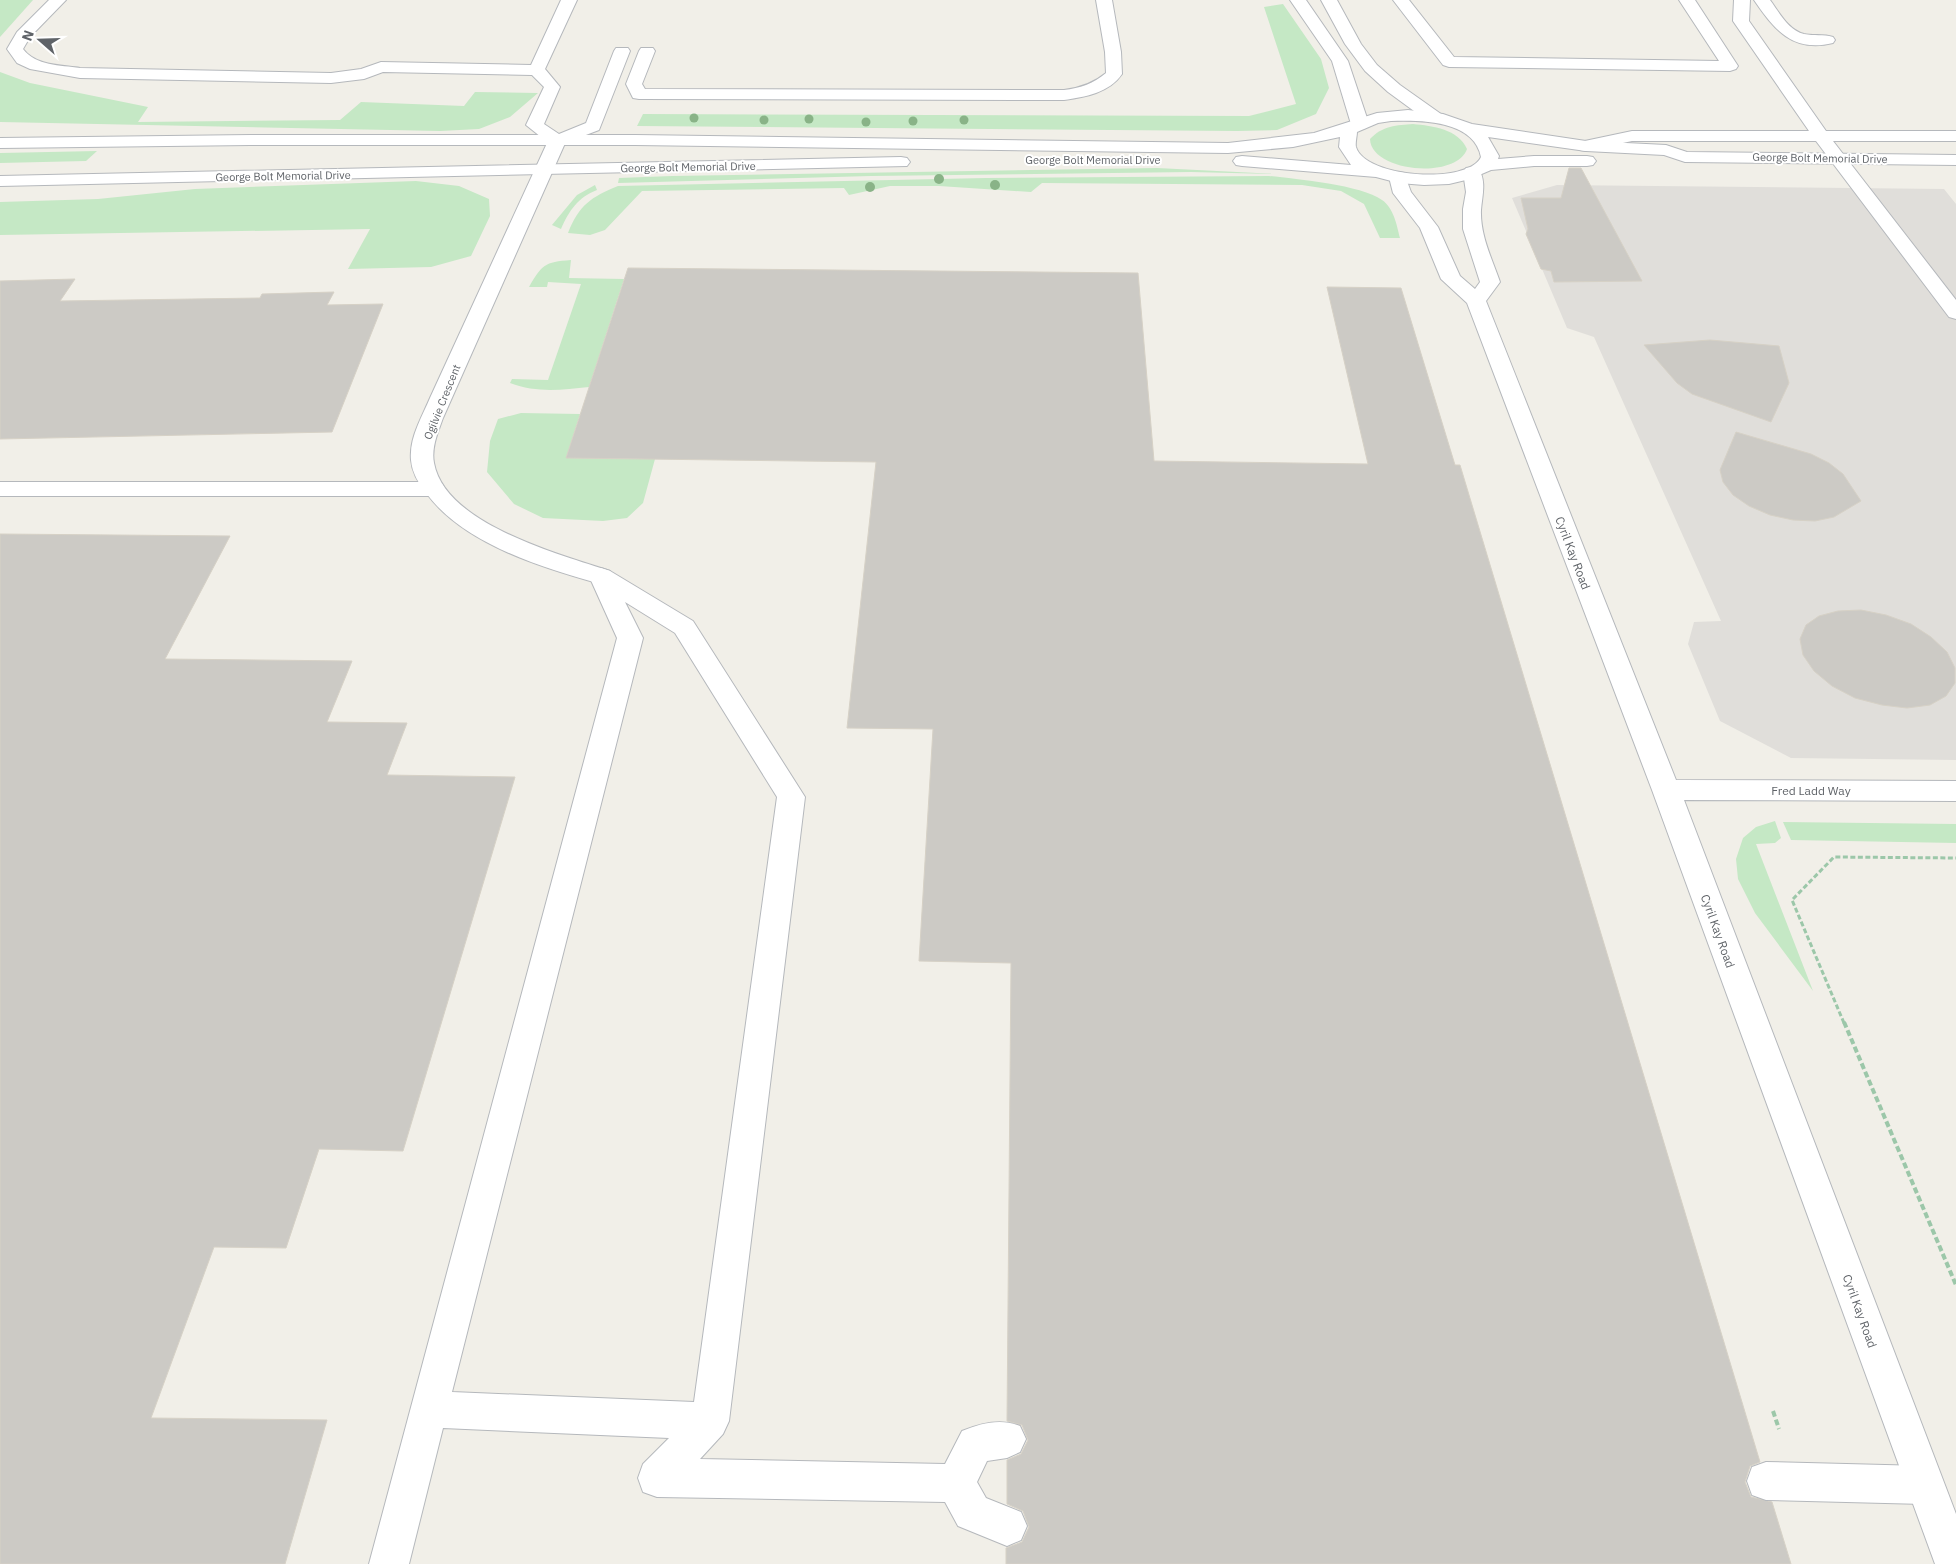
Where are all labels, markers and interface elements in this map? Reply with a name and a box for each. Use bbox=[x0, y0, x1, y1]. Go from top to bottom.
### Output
north arrow bbox=[15, 15, 65, 65]
text: N bbox=[18, 28, 38, 43]
street label: George Bolt Memorial Drive bbox=[1752, 150, 1888, 166]
street label: George Bolt Memorial Drive bbox=[1025, 153, 1161, 167]
street label: George Bolt Memorial Drive bbox=[620, 159, 756, 175]
street label: George Bolt Memorial Drive bbox=[215, 168, 351, 184]
street label: Ogilvie Crescent bbox=[421, 362, 463, 442]
street label: Cyril Kay Road bbox=[1552, 514, 1594, 592]
street label: Fred Ladd Way bbox=[1771, 783, 1851, 798]
street label: Cyril Kay Road bbox=[1698, 892, 1738, 970]
street label: Cyril Kay Road bbox=[1840, 1272, 1880, 1350]

